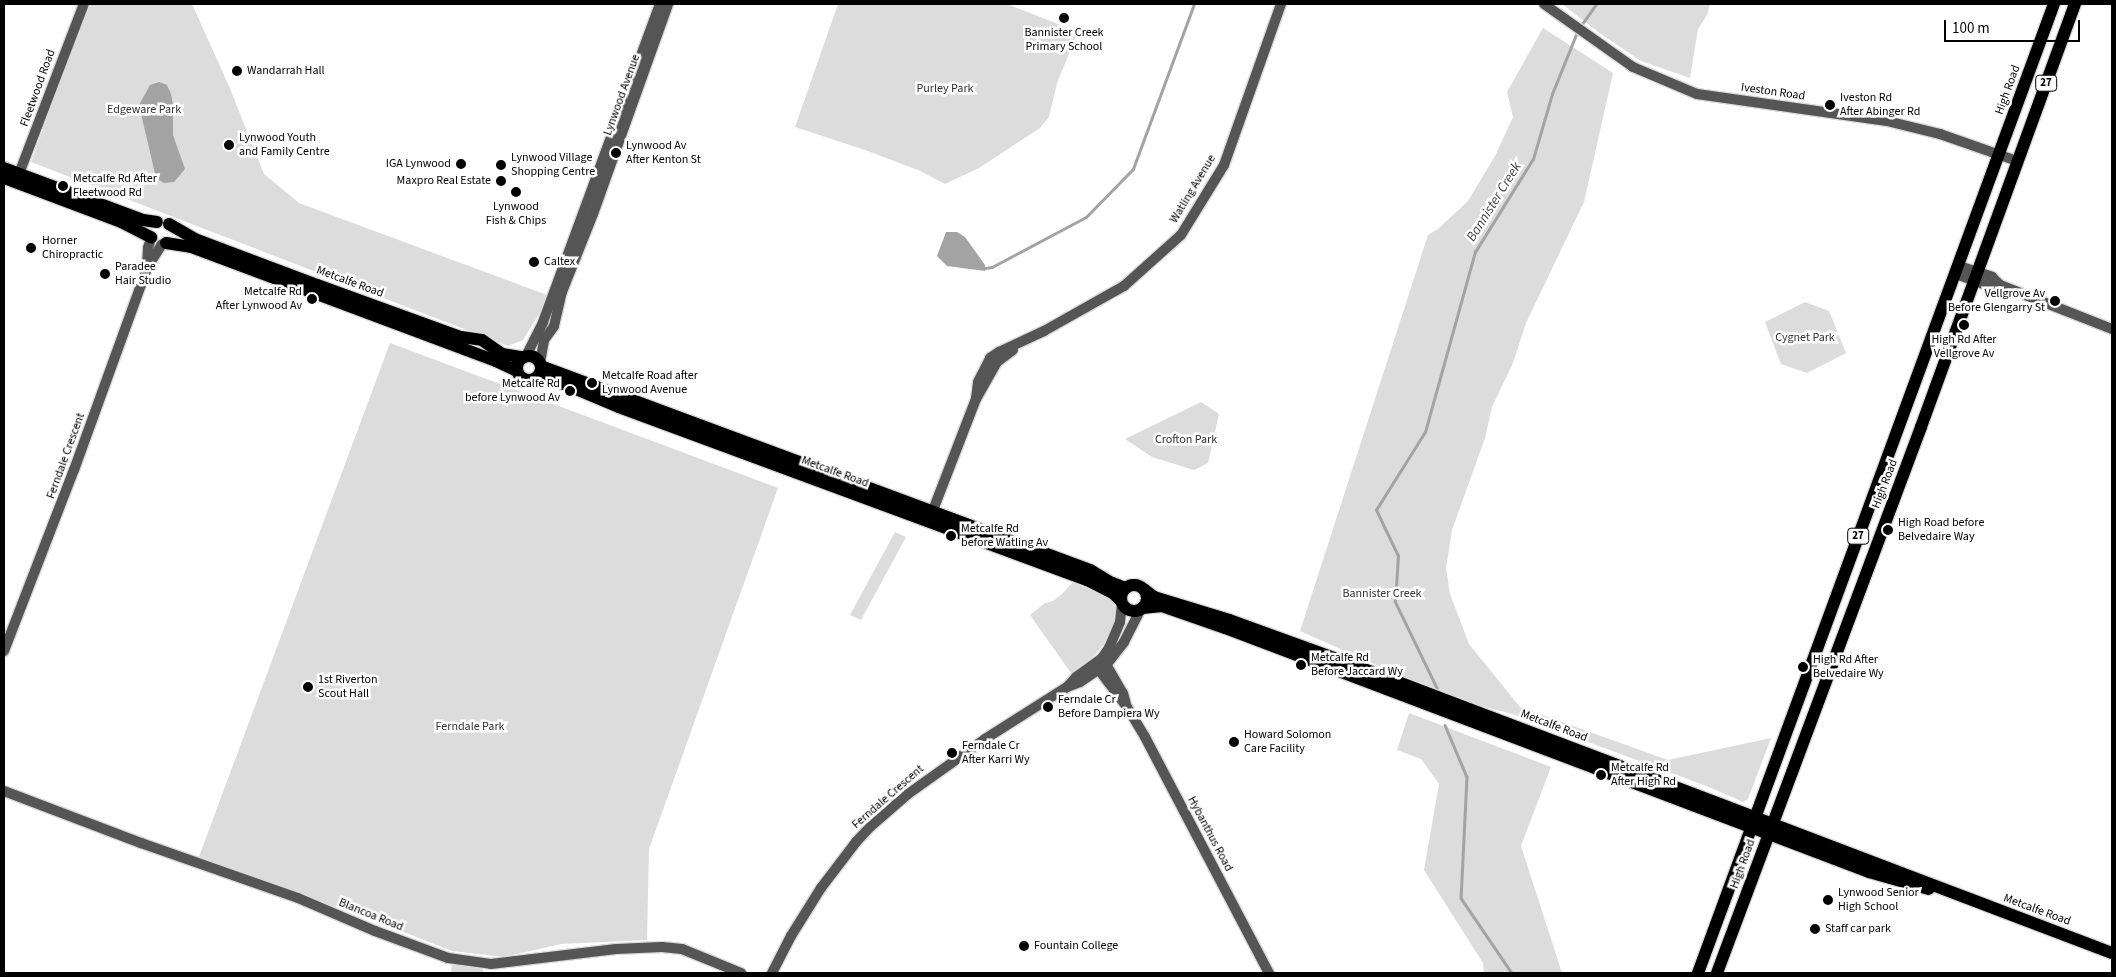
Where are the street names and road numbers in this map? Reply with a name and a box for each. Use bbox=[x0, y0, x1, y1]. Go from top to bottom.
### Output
street label: Fleetwood Road bbox=[17, 47, 59, 129]
street label: Lynwood Avenue bbox=[601, 53, 643, 137]
street label: High Road bbox=[1992, 63, 2024, 117]
road number: 27 bbox=[2035, 75, 2057, 92]
street label: Iveston Road bbox=[1740, 80, 1806, 104]
street label: Watling Avenue bbox=[1167, 152, 1219, 226]
street label: Metcalfe Road bbox=[314, 263, 386, 301]
street label: Ferndale Crescent bbox=[44, 411, 88, 501]
street label: Metcalfe Road bbox=[799, 453, 871, 491]
street label: High Road bbox=[1869, 457, 1901, 511]
road number: 27 bbox=[1847, 528, 1869, 544]
street label: Metcalfe Road bbox=[1519, 707, 1589, 745]
street label: Ferndale Crescent bbox=[849, 762, 927, 832]
street label: Hybanthus Road bbox=[1184, 794, 1236, 874]
street label: High Road bbox=[1727, 837, 1759, 891]
street label: Metcalfe Road bbox=[2001, 891, 2073, 929]
street label: Blancoa Road bbox=[337, 895, 405, 935]

